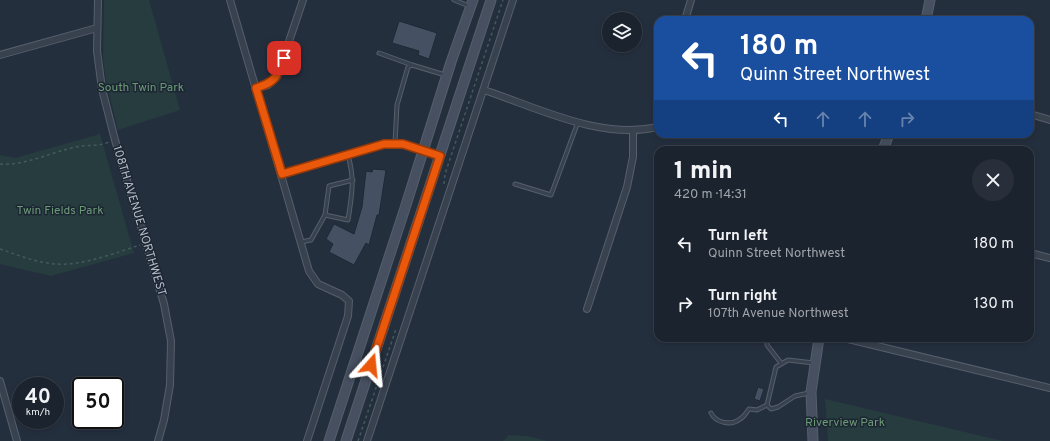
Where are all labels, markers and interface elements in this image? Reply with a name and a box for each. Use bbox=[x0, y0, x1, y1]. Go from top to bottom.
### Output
map controls bbox=[602, 12, 642, 52]
button: layers bbox=[602, 12, 642, 52]
text: 180 m bbox=[740, 29, 818, 65]
icon: left bbox=[674, 32, 726, 84]
pin bbox=[267, 41, 301, 75]
icon: arrive bbox=[273, 47, 295, 69]
text: Quinn Street Northwest bbox=[740, 64, 930, 87]
park label: South Twin Park bbox=[98, 80, 184, 96]
icon: left bbox=[770, 108, 792, 130]
icon: ahead bbox=[812, 108, 834, 130]
icon: ahead bbox=[854, 108, 876, 130]
icon: right bbox=[896, 108, 918, 130]
street label: 108TH AVENUE NORTHWEST bbox=[108, 144, 170, 298]
text: 1 min bbox=[674, 157, 733, 187]
button: close bbox=[972, 159, 1014, 201]
text: 420 m · 14:31 bbox=[674, 187, 747, 203]
park label: Twin Fields Park bbox=[16, 203, 104, 219]
text: Turn left bbox=[708, 227, 768, 246]
icon: left bbox=[674, 233, 696, 255]
text: 180 m bbox=[974, 235, 1014, 254]
text: Quinn Street Northwest bbox=[708, 246, 845, 262]
text: Turn right bbox=[708, 287, 777, 306]
icon: right bbox=[674, 293, 696, 315]
text: 130 m bbox=[974, 295, 1014, 314]
text: 107th Avenue Northwest bbox=[708, 306, 849, 322]
position arrow bbox=[350, 344, 392, 386]
speed limit sign: 50 bbox=[72, 377, 124, 429]
text: 40 bbox=[25, 385, 51, 411]
text: km/h bbox=[26, 406, 50, 419]
park label: Riverview Park bbox=[805, 415, 885, 431]

